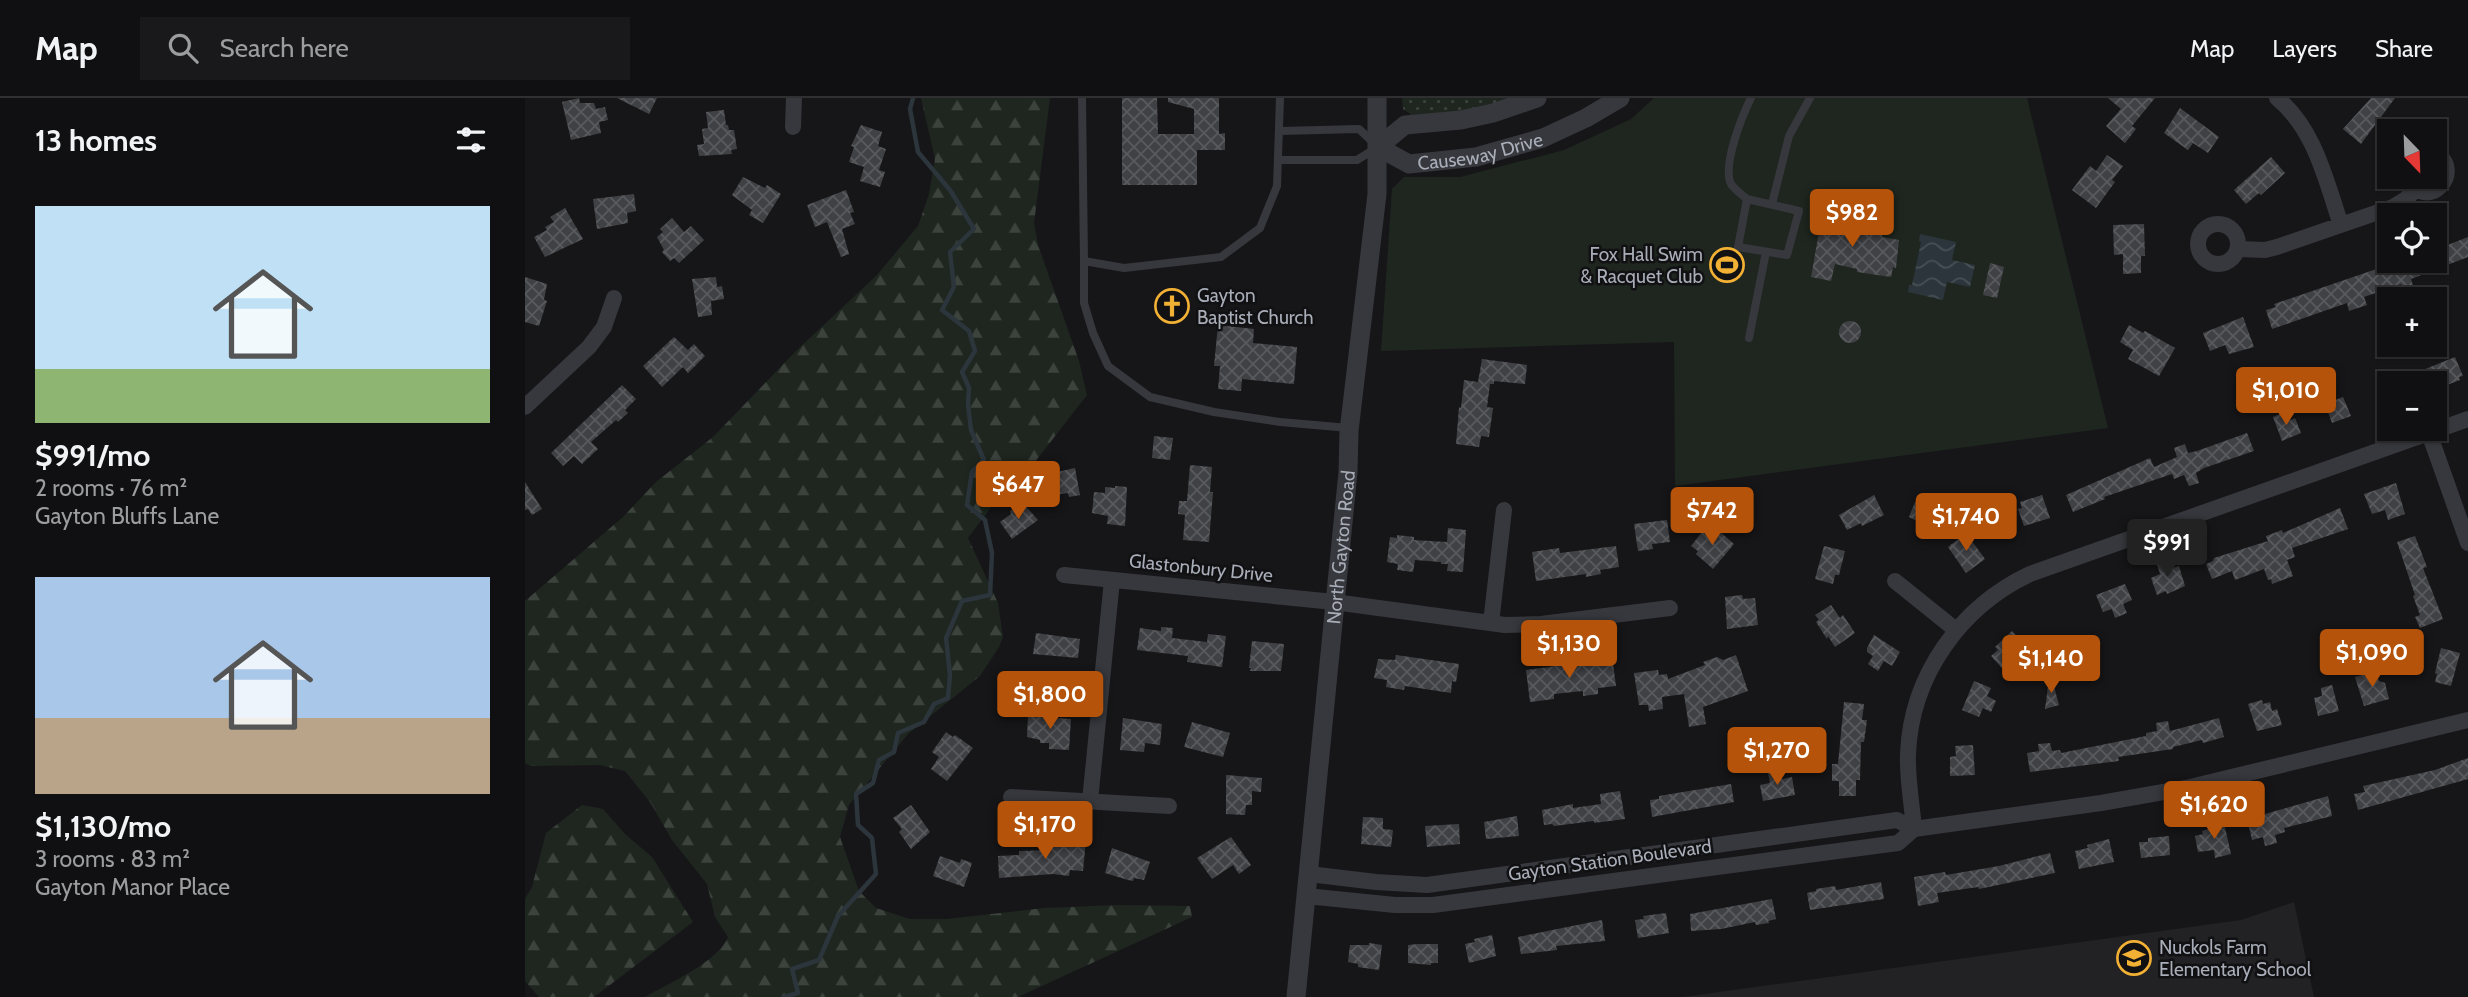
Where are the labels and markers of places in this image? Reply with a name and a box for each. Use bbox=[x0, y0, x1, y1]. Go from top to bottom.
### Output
pin: $982 bbox=[1811, 190, 1893, 249]
place label: Fox Hall Swim & Racquet Club bbox=[1581, 243, 1703, 288]
sports icon: Fox Hall Swim & Racquet Club bbox=[1708, 246, 1746, 284]
place label: Gayton Baptist Church bbox=[1197, 284, 1314, 329]
church icon: Gayton Baptist Church bbox=[1153, 287, 1191, 325]
pin: $1,010 bbox=[2229, 368, 2343, 427]
pin: $647 bbox=[977, 462, 1059, 521]
pin: $742 bbox=[1671, 488, 1753, 547]
pin: $1,740 bbox=[1909, 494, 2023, 553]
pin: $991 bbox=[2126, 519, 2208, 579]
pin: $1,130 bbox=[1512, 620, 1626, 680]
pin: $1,090 bbox=[2315, 630, 2429, 689]
pin: $1,140 bbox=[1994, 636, 2108, 695]
pin: $1,800 bbox=[993, 672, 1107, 731]
pin: $1,270 bbox=[1720, 728, 1834, 787]
pin: $1,620 bbox=[2157, 782, 2271, 841]
pin: $1,170 bbox=[988, 802, 1102, 861]
place label: Nuckols Farm Elementary School bbox=[2159, 936, 2312, 981]
school or university icon: Nuckols Farm Elementary School bbox=[2115, 939, 2153, 977]

